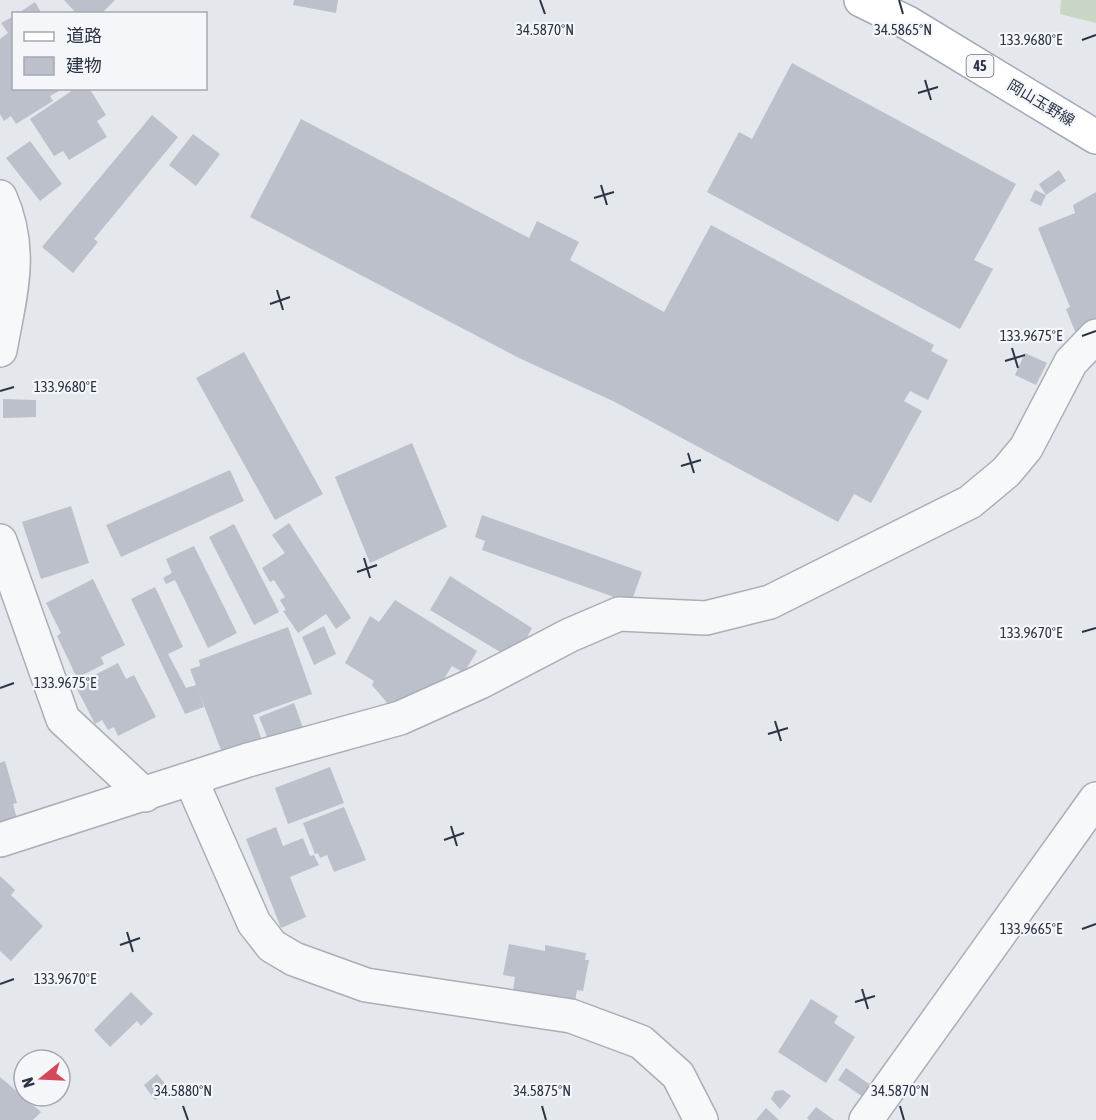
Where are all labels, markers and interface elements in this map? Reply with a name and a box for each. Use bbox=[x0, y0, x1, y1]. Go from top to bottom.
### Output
legend bbox=[12, 12, 207, 90]
text: 34.5870°N bbox=[516, 21, 574, 38]
text: 34.5865°N bbox=[874, 21, 932, 38]
text: 道路 bbox=[66, 25, 102, 46]
text: 133.9680°E bbox=[1000, 31, 1063, 48]
text: 建物 bbox=[66, 55, 102, 76]
road number: 45 bbox=[966, 55, 994, 77]
street label: 岡山玉野線 bbox=[1005, 76, 1078, 129]
text: 133.9675°E bbox=[1000, 327, 1063, 344]
text: 133.9680°E bbox=[34, 378, 97, 395]
text: 133.9670°E bbox=[1000, 624, 1063, 641]
text: 133.9675°E bbox=[34, 674, 97, 691]
text: 133.9665°E bbox=[1000, 920, 1063, 937]
text: 133.9670°E bbox=[34, 970, 97, 987]
north arrow bbox=[12, 1048, 72, 1108]
text: N bbox=[18, 1075, 38, 1090]
text: 34.5880°N bbox=[154, 1082, 212, 1099]
text: 34.5875°N bbox=[513, 1082, 571, 1099]
text: 34.5870°N bbox=[871, 1082, 929, 1099]

